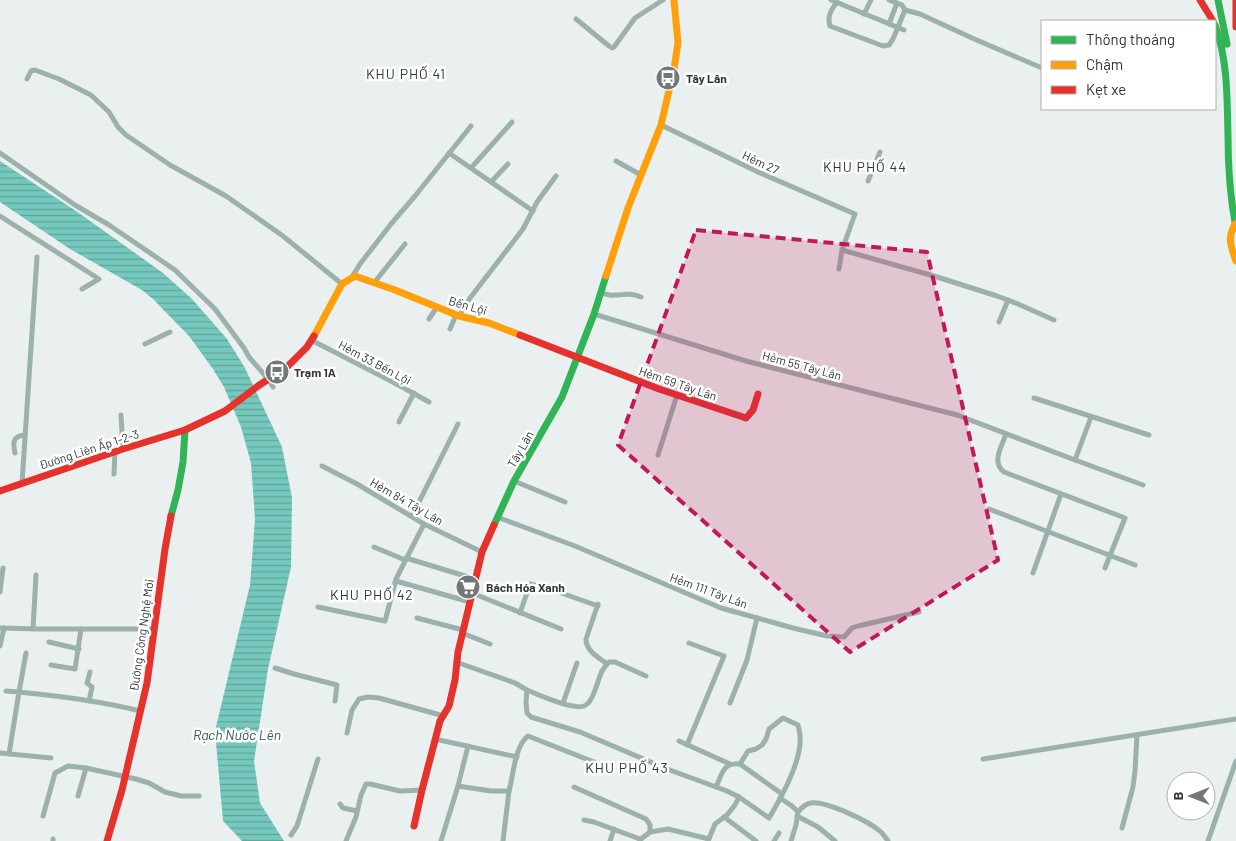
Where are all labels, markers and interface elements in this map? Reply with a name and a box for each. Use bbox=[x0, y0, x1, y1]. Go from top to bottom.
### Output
legend bbox=[1041, 20, 1216, 110]
text: Thông thoáng bbox=[1086, 30, 1175, 48]
text: Chậm bbox=[1086, 55, 1123, 73]
district label: KHU PHỐ 41 bbox=[366, 65, 446, 82]
bus stop icon: Tây Lân bbox=[655, 65, 681, 91]
place label: Tây Lân bbox=[686, 71, 727, 85]
text: Kẹt xe bbox=[1086, 80, 1126, 98]
street label: Hẻm 27 bbox=[741, 147, 782, 177]
district label: KHU PHỐ 44 bbox=[823, 158, 907, 175]
street label: Bến Lội bbox=[447, 293, 489, 317]
street label: Hẻm 33 Bến Lội bbox=[336, 337, 414, 387]
street label: Hẻm 55 Tây Lân bbox=[761, 348, 843, 382]
bus stop icon: Trạm 1A bbox=[264, 359, 290, 385]
street label: Hẻm 59 Tây Lân bbox=[637, 363, 719, 403]
place label: Trạm 1A bbox=[294, 365, 336, 379]
street label: Đường Liên Ấp 1-2-3 bbox=[37, 426, 141, 472]
street label: Tây Lân bbox=[504, 428, 536, 470]
street label: Hẻm 84 Tây Lân bbox=[368, 474, 446, 528]
street label: Hẻm 111 Tây Lân bbox=[668, 569, 750, 611]
supermarket icon: Bách Hóa Xanh bbox=[455, 574, 481, 600]
street label: Đường Công Nghệ Mới bbox=[126, 578, 156, 692]
place label: Bách Hóa Xanh bbox=[486, 580, 565, 594]
district label: KHU PHỐ 42 bbox=[330, 586, 414, 603]
water label: Rạch Nước Lên bbox=[193, 726, 281, 743]
district label: KHU PHỐ 43 bbox=[585, 759, 669, 776]
north arrow bbox=[1166, 771, 1216, 821]
text: B bbox=[1169, 792, 1186, 800]

